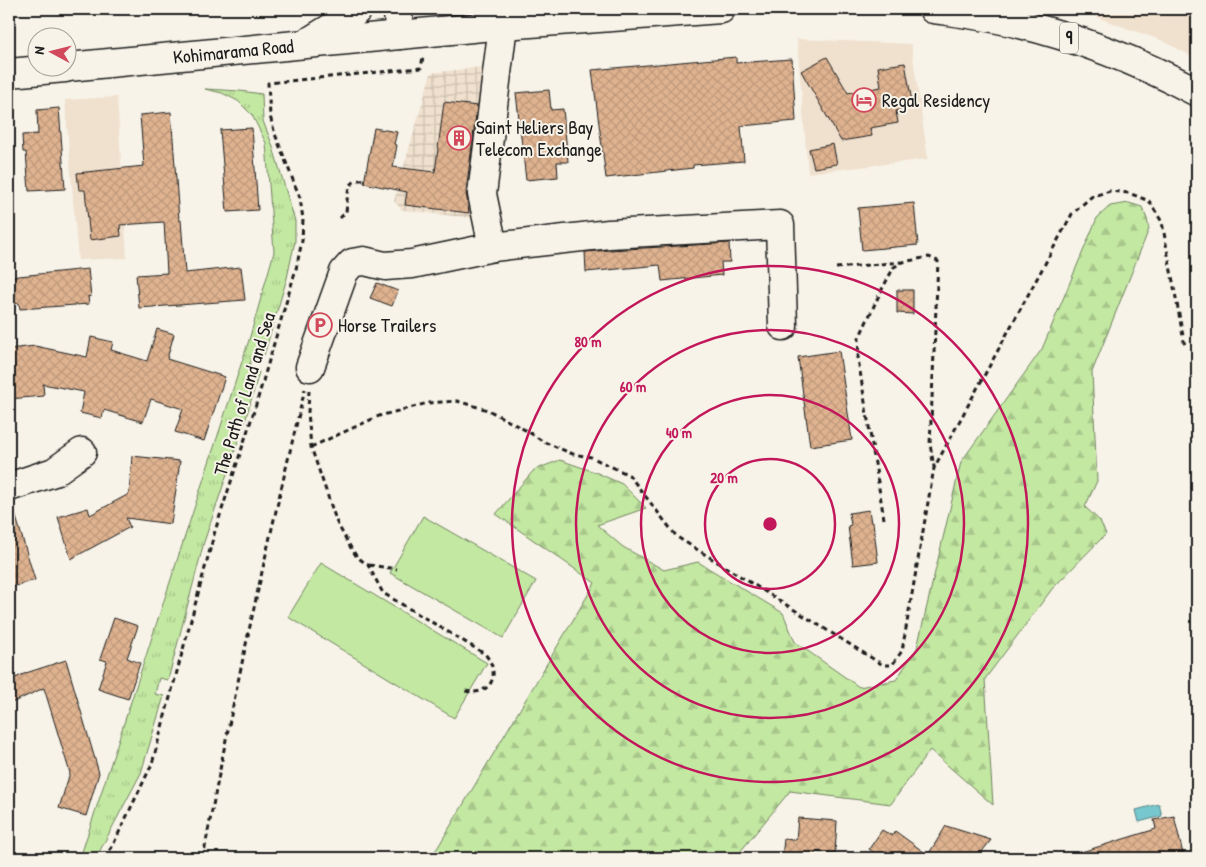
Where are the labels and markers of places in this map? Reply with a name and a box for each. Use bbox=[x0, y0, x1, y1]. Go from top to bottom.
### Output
hotel icon: Regal Residency bbox=[851, 87, 877, 113]
place label: Regal Residency bbox=[882, 87, 990, 113]
place label: Saint Heliers Bay Telecom Exchange bbox=[476, 114, 602, 162]
building icon: Saint Heliers Bay Telecom Exchange bbox=[446, 125, 472, 151]
parking icon: Horse Trailers bbox=[307, 312, 333, 338]
place label: Horse Trailers bbox=[338, 312, 436, 338]
centre of rings bbox=[761, 515, 779, 533]

